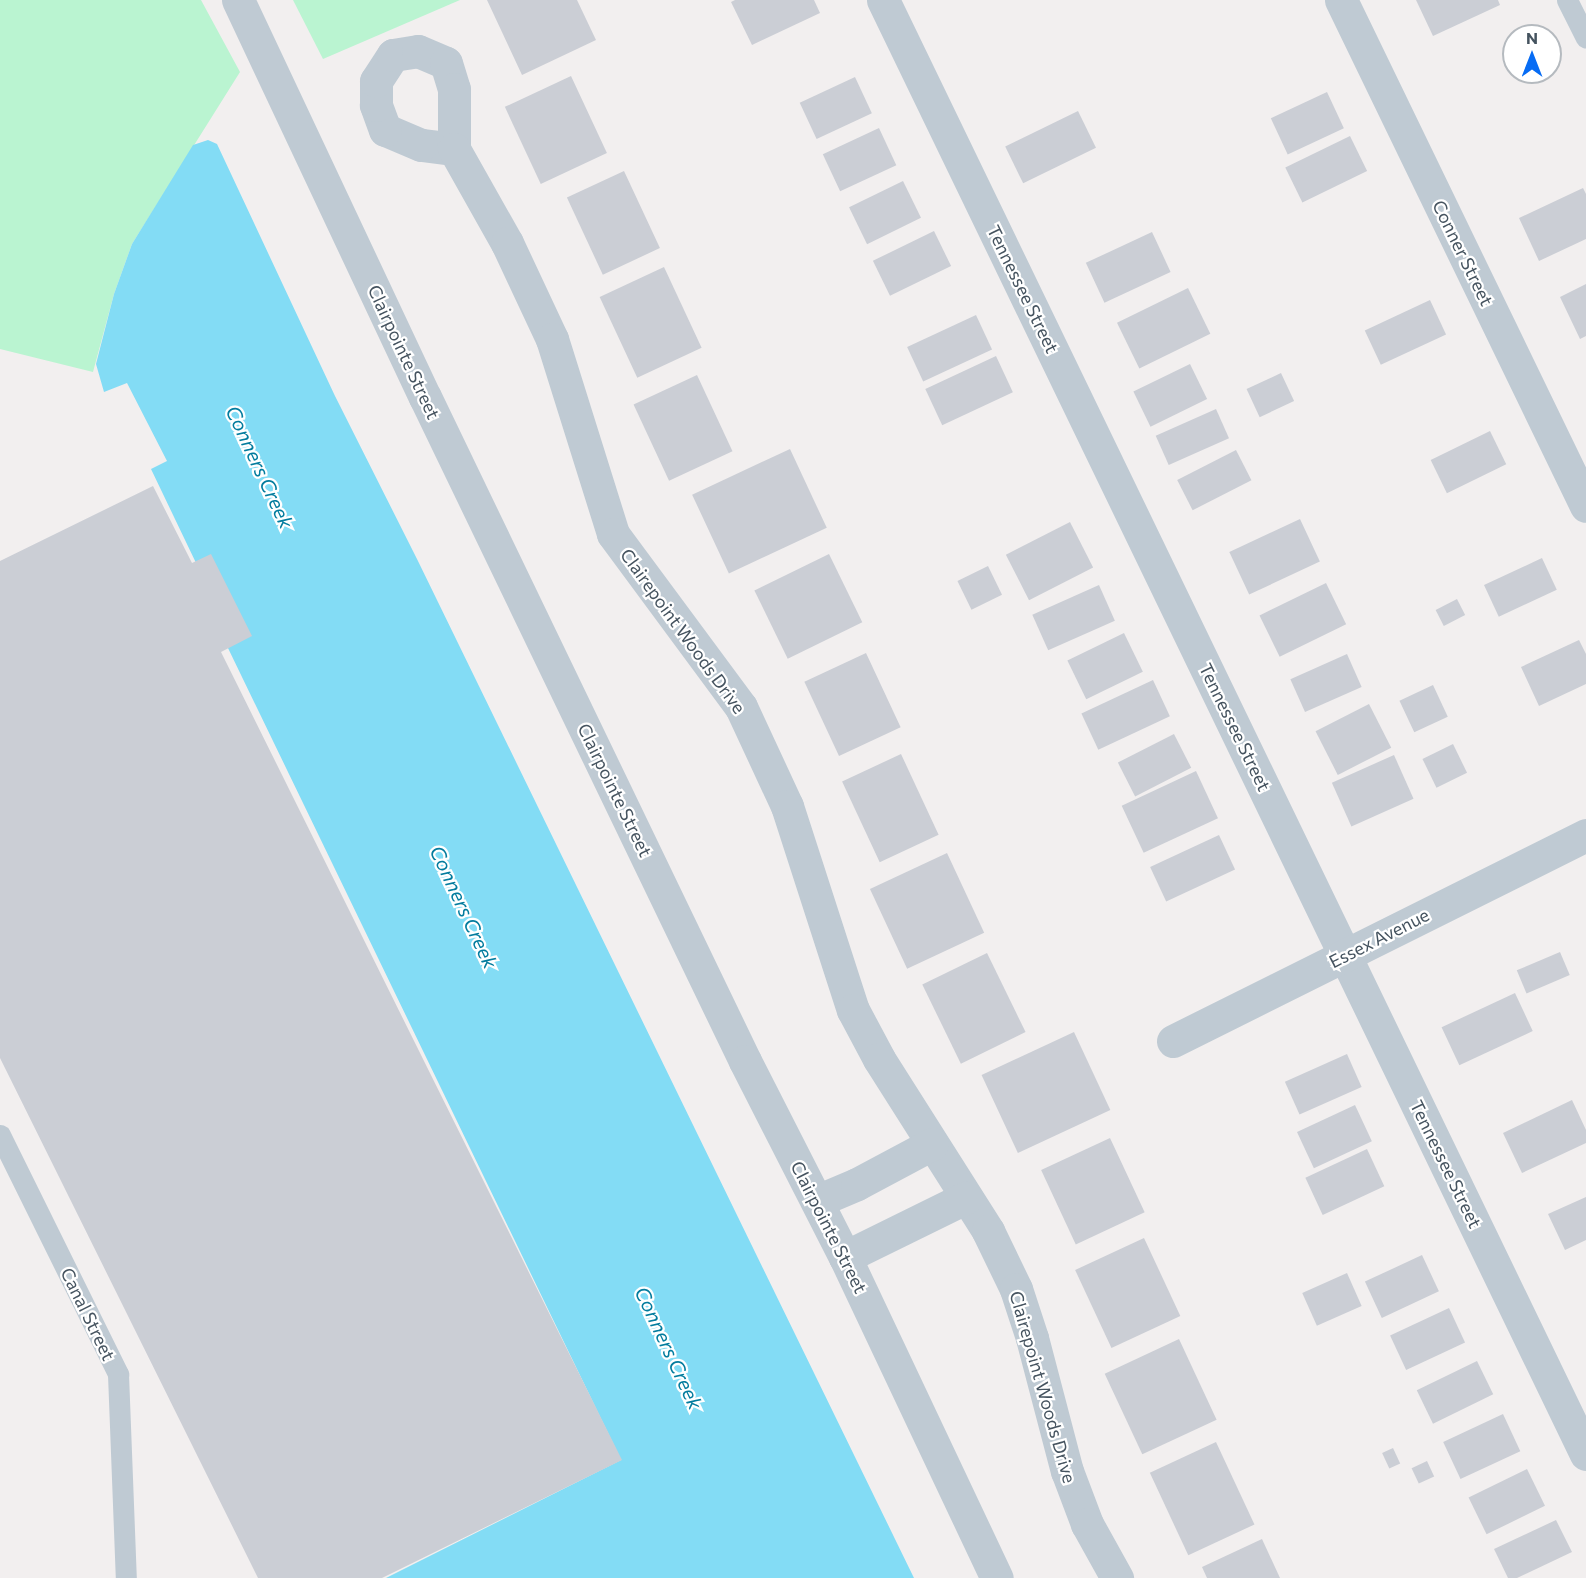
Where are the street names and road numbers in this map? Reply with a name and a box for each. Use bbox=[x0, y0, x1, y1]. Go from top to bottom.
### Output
street label: Conner Street bbox=[1428, 197, 1498, 309]
street label: Tennessee Street bbox=[983, 222, 1063, 356]
street label: Clairpointe Street bbox=[363, 281, 445, 423]
street label: Clairepoint Woods Drive bbox=[616, 544, 750, 718]
street label: Tennessee Street bbox=[1195, 660, 1275, 794]
street label: Clairpointe Street bbox=[573, 720, 657, 860]
street label: Essex Avenue bbox=[1325, 904, 1433, 972]
street label: Tennessee Street bbox=[1406, 1097, 1486, 1231]
street label: Clairpointe Street bbox=[786, 1157, 872, 1297]
street label: Canal Street bbox=[56, 1264, 120, 1364]
street label: Clairepoint Woods Drive bbox=[1005, 1289, 1081, 1485]

